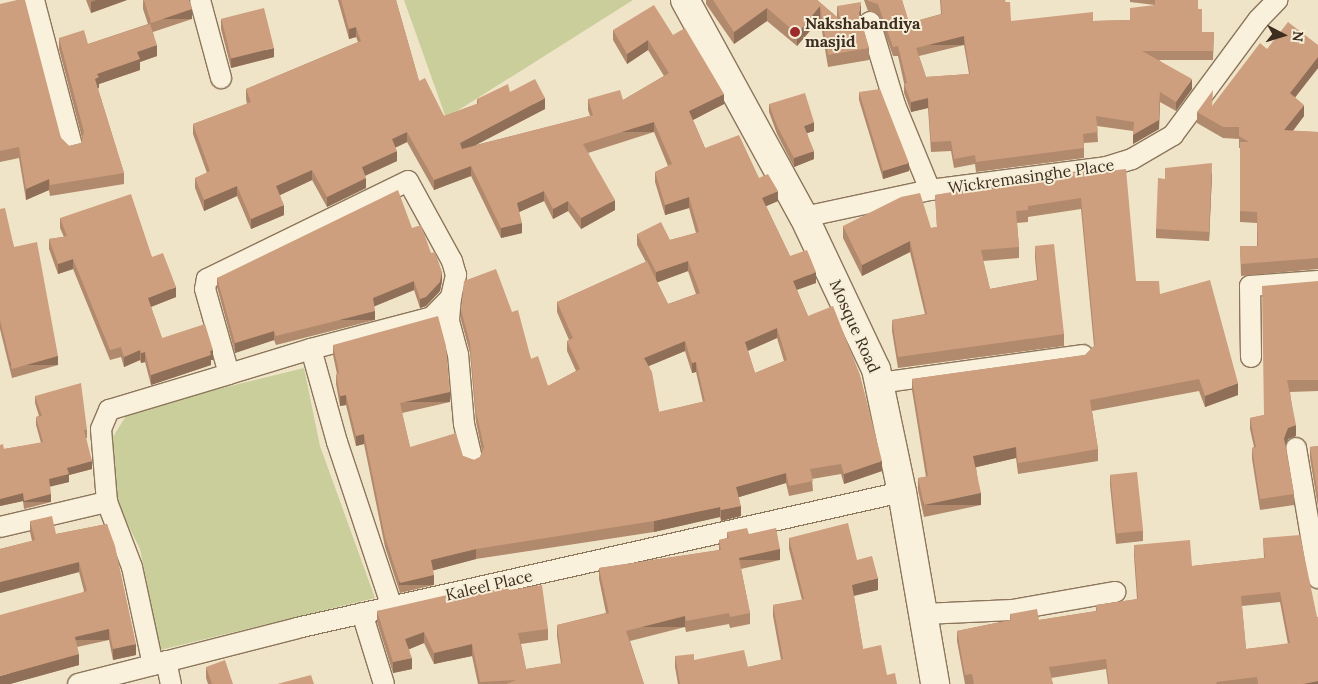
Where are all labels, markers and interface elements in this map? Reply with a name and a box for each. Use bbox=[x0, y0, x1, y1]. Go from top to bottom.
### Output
north arrow bbox=[1258, 10, 1308, 60]
place label: Nakshabandiya masjid bbox=[805, 13, 920, 51]
marker: Nakshabandiya masjid bbox=[789, 26, 801, 38]
text: N bbox=[1289, 30, 1307, 42]
street label: Wickremasinghe Place bbox=[947, 155, 1115, 197]
street label: Mosque Road bbox=[826, 276, 884, 376]
street label: Kaleel Place bbox=[444, 566, 534, 604]

